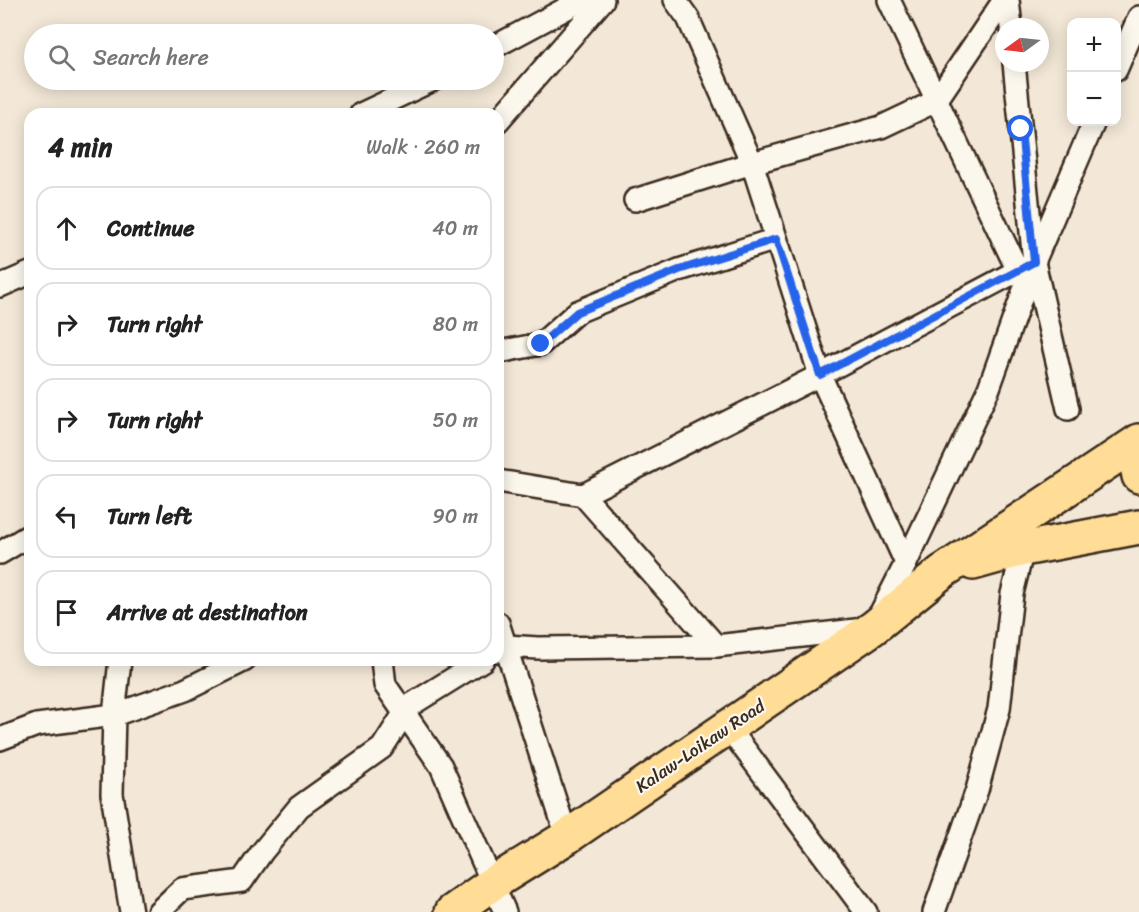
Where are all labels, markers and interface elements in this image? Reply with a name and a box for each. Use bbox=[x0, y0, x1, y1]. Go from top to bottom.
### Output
north arrow bbox=[995, 18, 1049, 72]
map controls bbox=[1067, 18, 1121, 126]
button: + bbox=[1067, 18, 1121, 72]
search box bbox=[24, 24, 504, 90]
text: Search here bbox=[93, 38, 209, 77]
icon: search bbox=[45, 41, 78, 74]
button: − bbox=[1067, 72, 1121, 126]
route start bbox=[1007, 115, 1033, 141]
text: 4 min bbox=[48, 124, 112, 170]
text: Walk · 260 m bbox=[366, 130, 480, 165]
text: Continue bbox=[107, 209, 195, 248]
text: 40 m bbox=[432, 211, 478, 246]
icon: ahead bbox=[50, 212, 83, 245]
text: Turn right bbox=[107, 305, 202, 344]
text: 80 m bbox=[433, 307, 478, 342]
icon: right bbox=[50, 308, 83, 341]
route end bbox=[527, 330, 553, 356]
text: Turn right bbox=[107, 401, 202, 440]
text: 50 m bbox=[433, 403, 478, 438]
icon: right bbox=[50, 404, 83, 437]
text: Turn left bbox=[107, 497, 192, 536]
text: 90 m bbox=[433, 499, 478, 534]
icon: left bbox=[50, 500, 83, 533]
text: Arrive at destination bbox=[107, 593, 308, 632]
icon: arrive bbox=[50, 596, 83, 629]
street label: Kalaw-Loikaw Road bbox=[628, 690, 773, 802]

